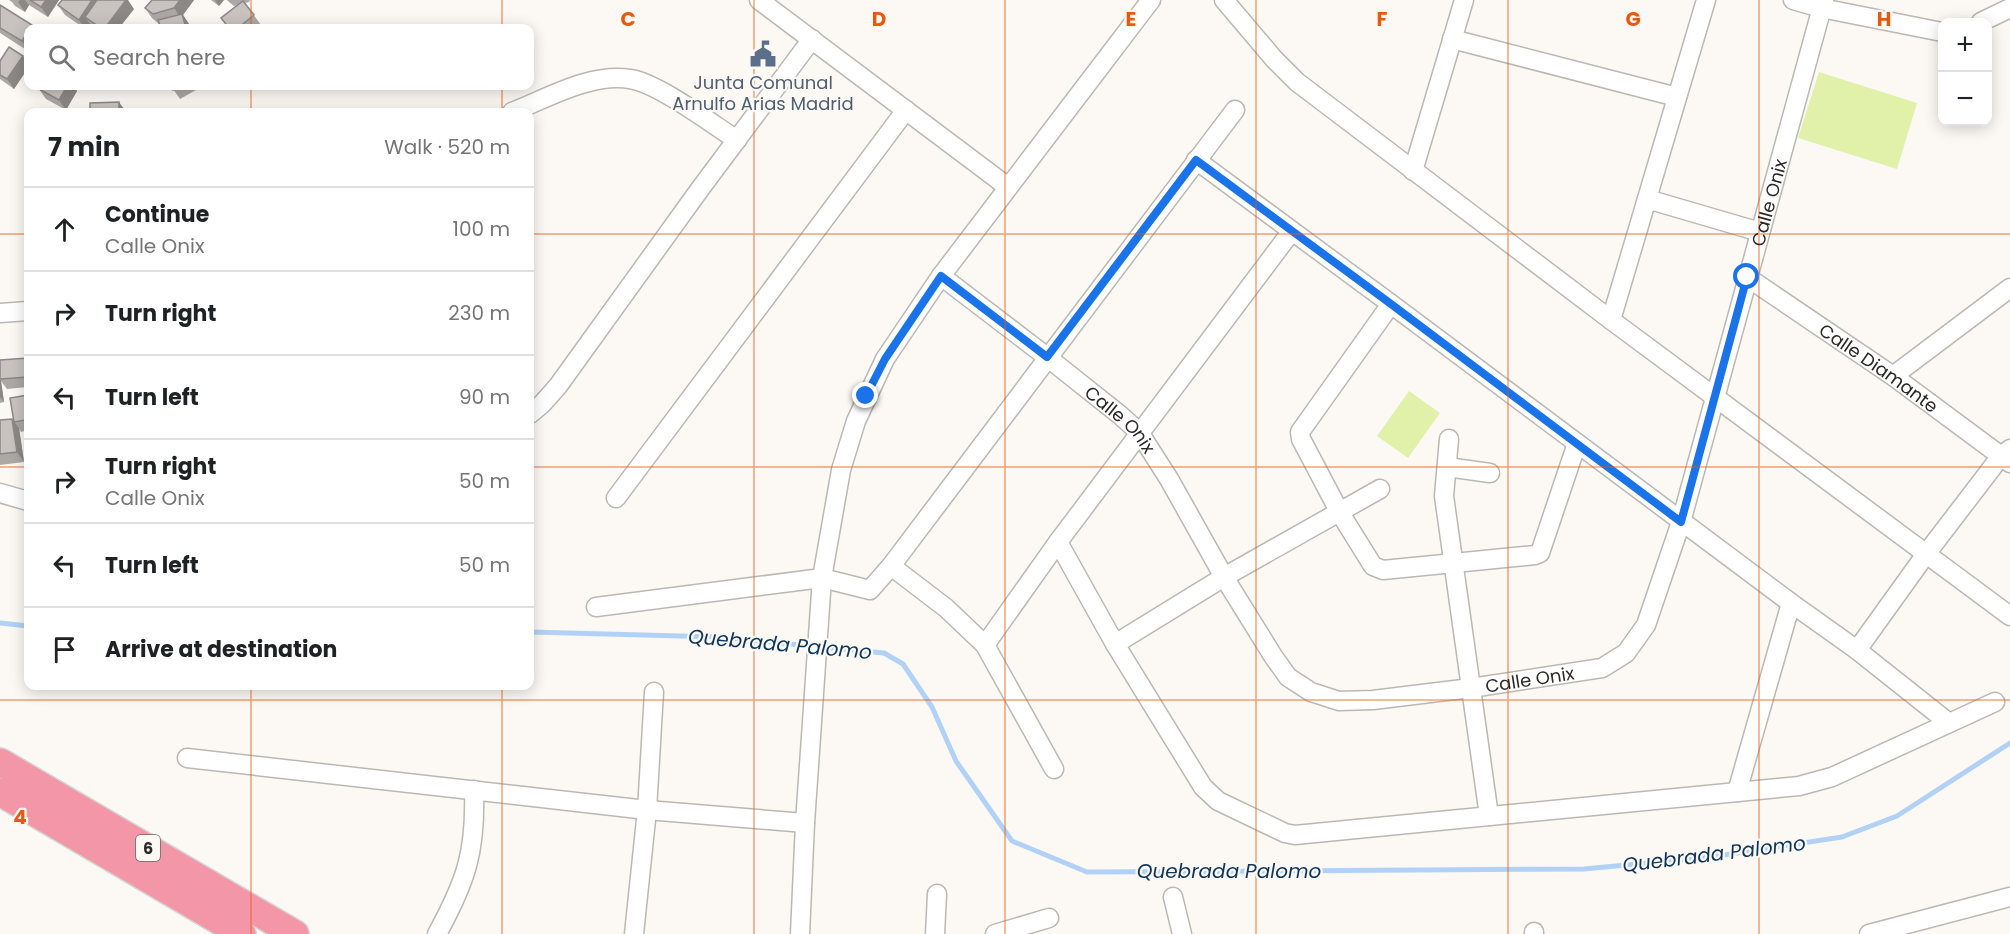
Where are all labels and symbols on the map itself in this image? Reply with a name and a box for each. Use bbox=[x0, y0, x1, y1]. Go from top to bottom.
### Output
text: C bbox=[620, 5, 636, 33]
text: D bbox=[872, 5, 886, 33]
text: E bbox=[1126, 5, 1136, 33]
text: F bbox=[1377, 5, 1388, 33]
text: G bbox=[1625, 5, 1641, 33]
text: H bbox=[1877, 5, 1891, 33]
public building icon: Junta Comunal Arnulfo Arias Madrid bbox=[748, 39, 778, 69]
place label: Junta Comunal Arnulfo Arias Madrid bbox=[672, 70, 854, 116]
street label: Calle Onix bbox=[1745, 156, 1793, 249]
route start bbox=[1733, 263, 1759, 289]
street label: Calle Diamante bbox=[1814, 317, 1944, 418]
street label: Calle Onix bbox=[1080, 379, 1162, 458]
route end bbox=[852, 382, 878, 408]
water label: Quebrada Palomo bbox=[687, 622, 873, 666]
street label: Calle Onix bbox=[1483, 660, 1576, 698]
text: 4 bbox=[13, 803, 27, 831]
water label: Quebrada Palomo bbox=[1621, 829, 1807, 879]
road number: 6 bbox=[136, 835, 160, 861]
water label: Quebrada Palomo bbox=[1137, 857, 1321, 885]

